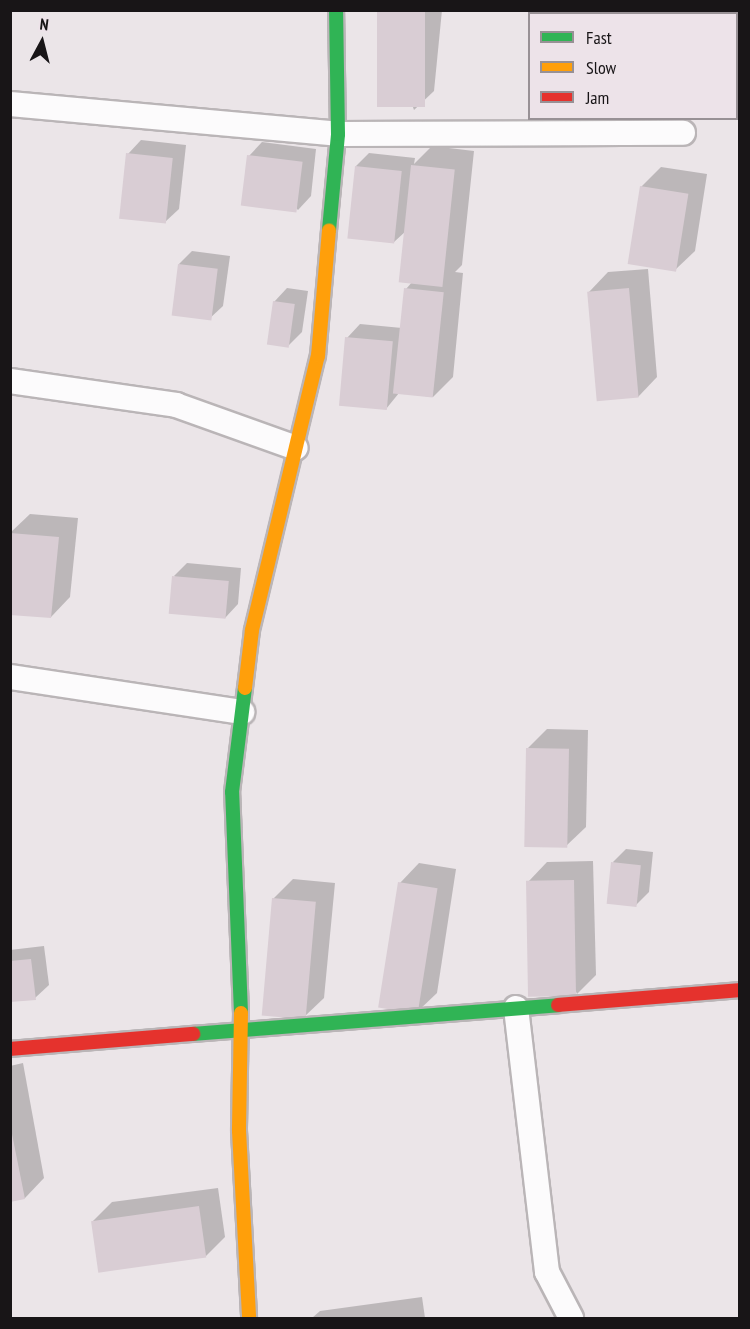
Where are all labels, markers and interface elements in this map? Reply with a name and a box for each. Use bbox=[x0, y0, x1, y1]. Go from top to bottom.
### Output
north arrow bbox=[12, 12, 72, 72]
legend bbox=[528, 12, 738, 120]
text: N bbox=[39, 14, 50, 35]
text: Fast bbox=[586, 26, 612, 49]
text: Slow bbox=[586, 56, 616, 79]
text: Jam bbox=[586, 86, 609, 109]

